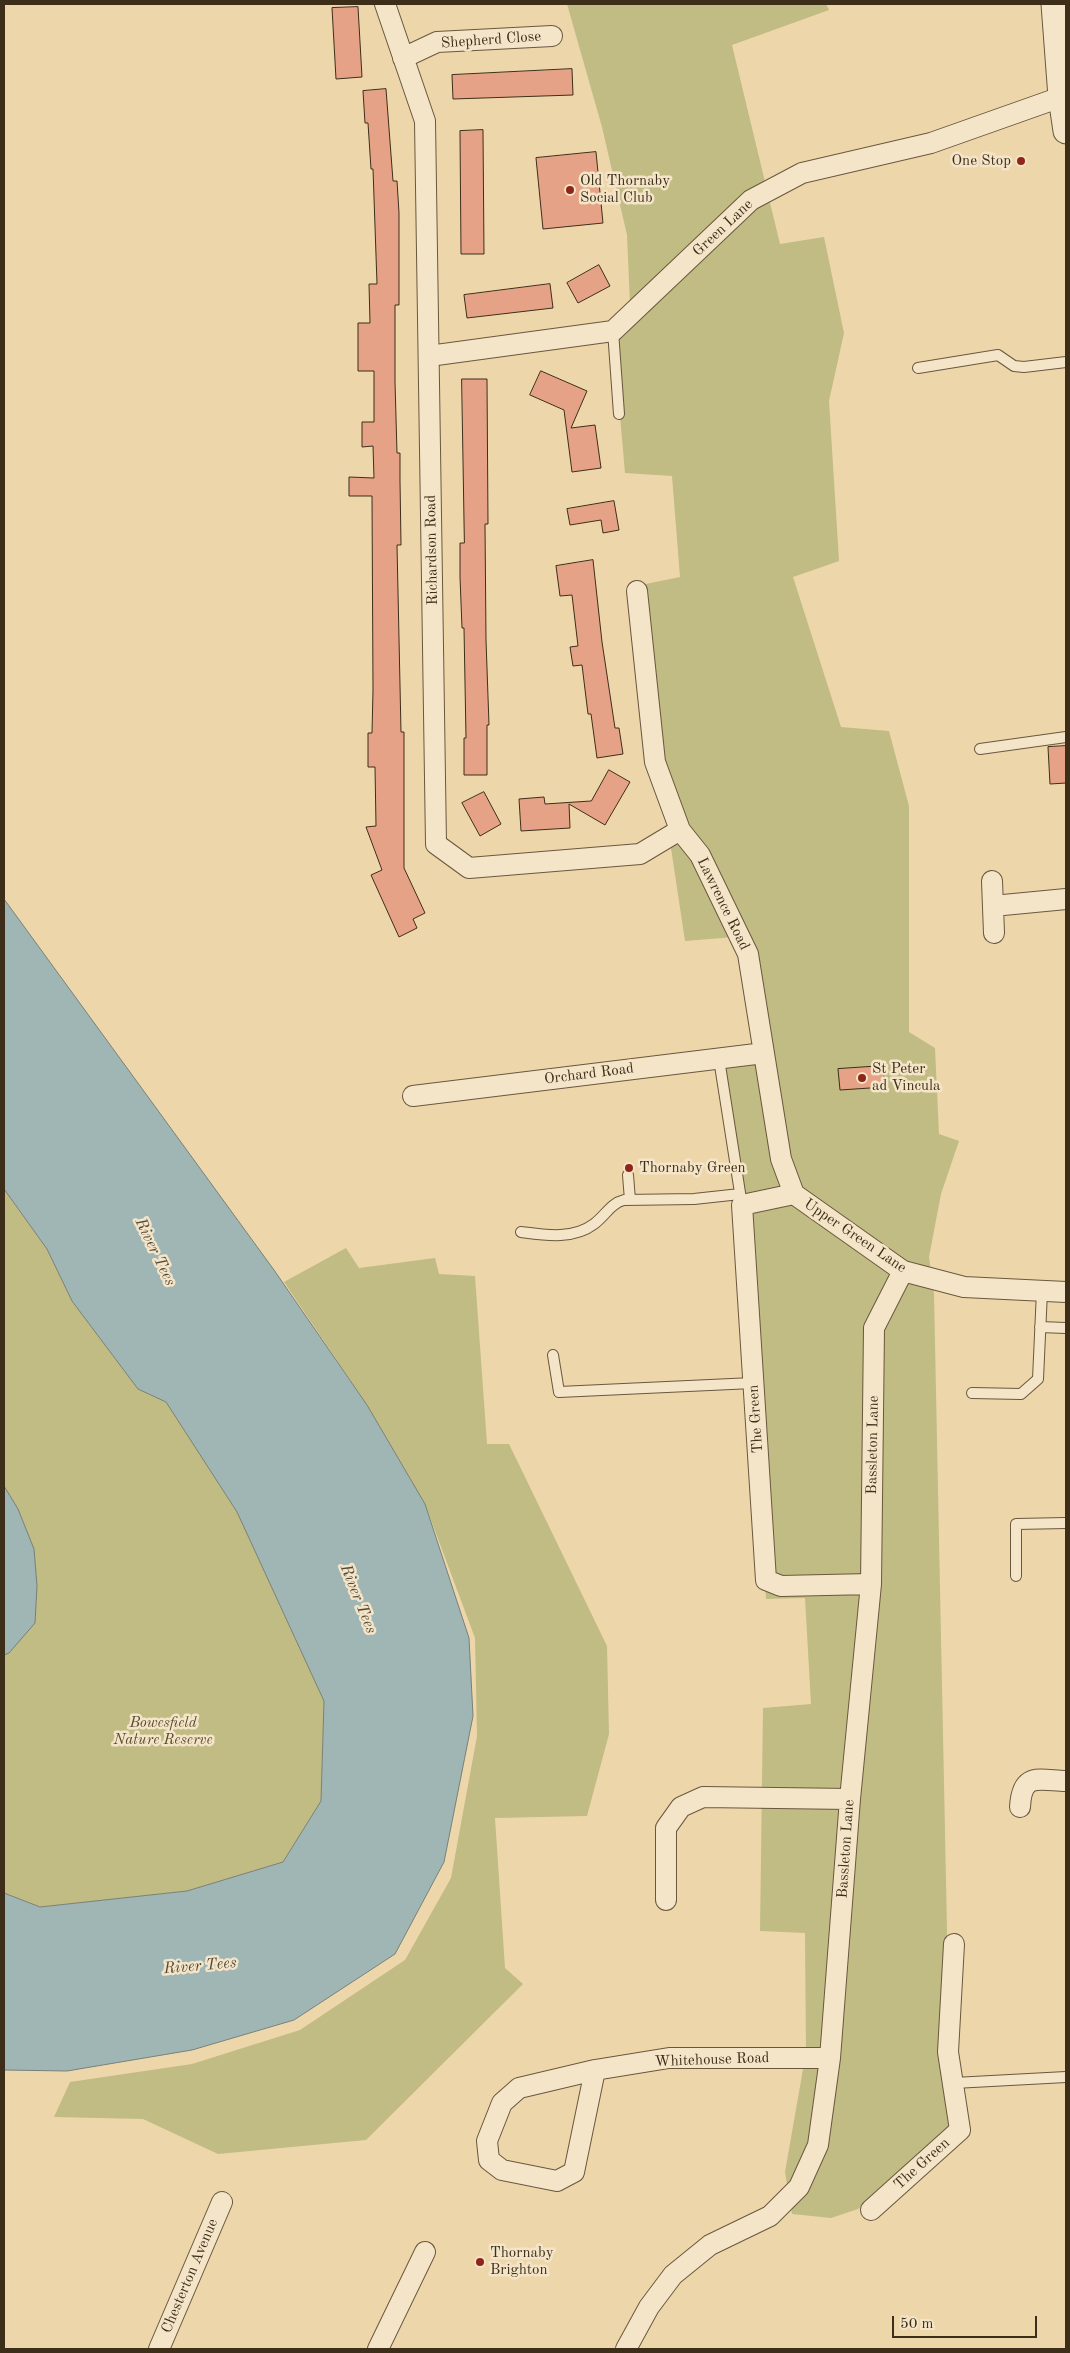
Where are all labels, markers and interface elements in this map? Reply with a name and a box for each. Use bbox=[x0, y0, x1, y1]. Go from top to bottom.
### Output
street label: Shepherd Close bbox=[440, 28, 542, 52]
place label: One Stop bbox=[952, 152, 1011, 170]
marker: One Stop bbox=[1015, 155, 1027, 167]
place label: Old Thornaby Social Club bbox=[580, 172, 670, 207]
marker: Old Thornaby Social Club bbox=[564, 184, 576, 196]
street label: Green Lane bbox=[689, 196, 757, 260]
street label: Richardson Road bbox=[422, 495, 442, 605]
street label: Lawrence Road bbox=[693, 855, 753, 953]
street label: Orchard Road bbox=[543, 1060, 635, 1088]
place label: St Peter ad Vincula bbox=[872, 1060, 941, 1095]
marker: St Peter ad Vincula bbox=[856, 1072, 868, 1084]
place label: Thornaby Green bbox=[639, 1159, 746, 1177]
marker: Thornaby Green bbox=[623, 1162, 635, 1174]
street label: Upper Green Lane bbox=[800, 1195, 910, 1277]
water label: River Tees bbox=[130, 1215, 180, 1289]
street label: The Green bbox=[745, 1384, 767, 1454]
street label: Bassleton Lane bbox=[863, 1395, 883, 1495]
water label: River Tees bbox=[335, 1561, 381, 1637]
park label: Bowesfield Nature Reserve bbox=[113, 1714, 213, 1749]
street label: Bassleton Lane bbox=[834, 1799, 858, 1899]
water label: River Tees bbox=[163, 1953, 237, 1979]
street label: Whitehouse Road bbox=[654, 2049, 770, 2071]
street label: The Green bbox=[890, 2134, 954, 2194]
street label: Chesterton Avenue bbox=[158, 2216, 222, 2336]
place label: Thornaby Brighton bbox=[490, 2244, 554, 2279]
marker: Thornaby Brighton bbox=[474, 2256, 486, 2268]
scale bar bbox=[895, 2306, 1040, 2338]
text: 50 m bbox=[900, 2317, 934, 2332]

